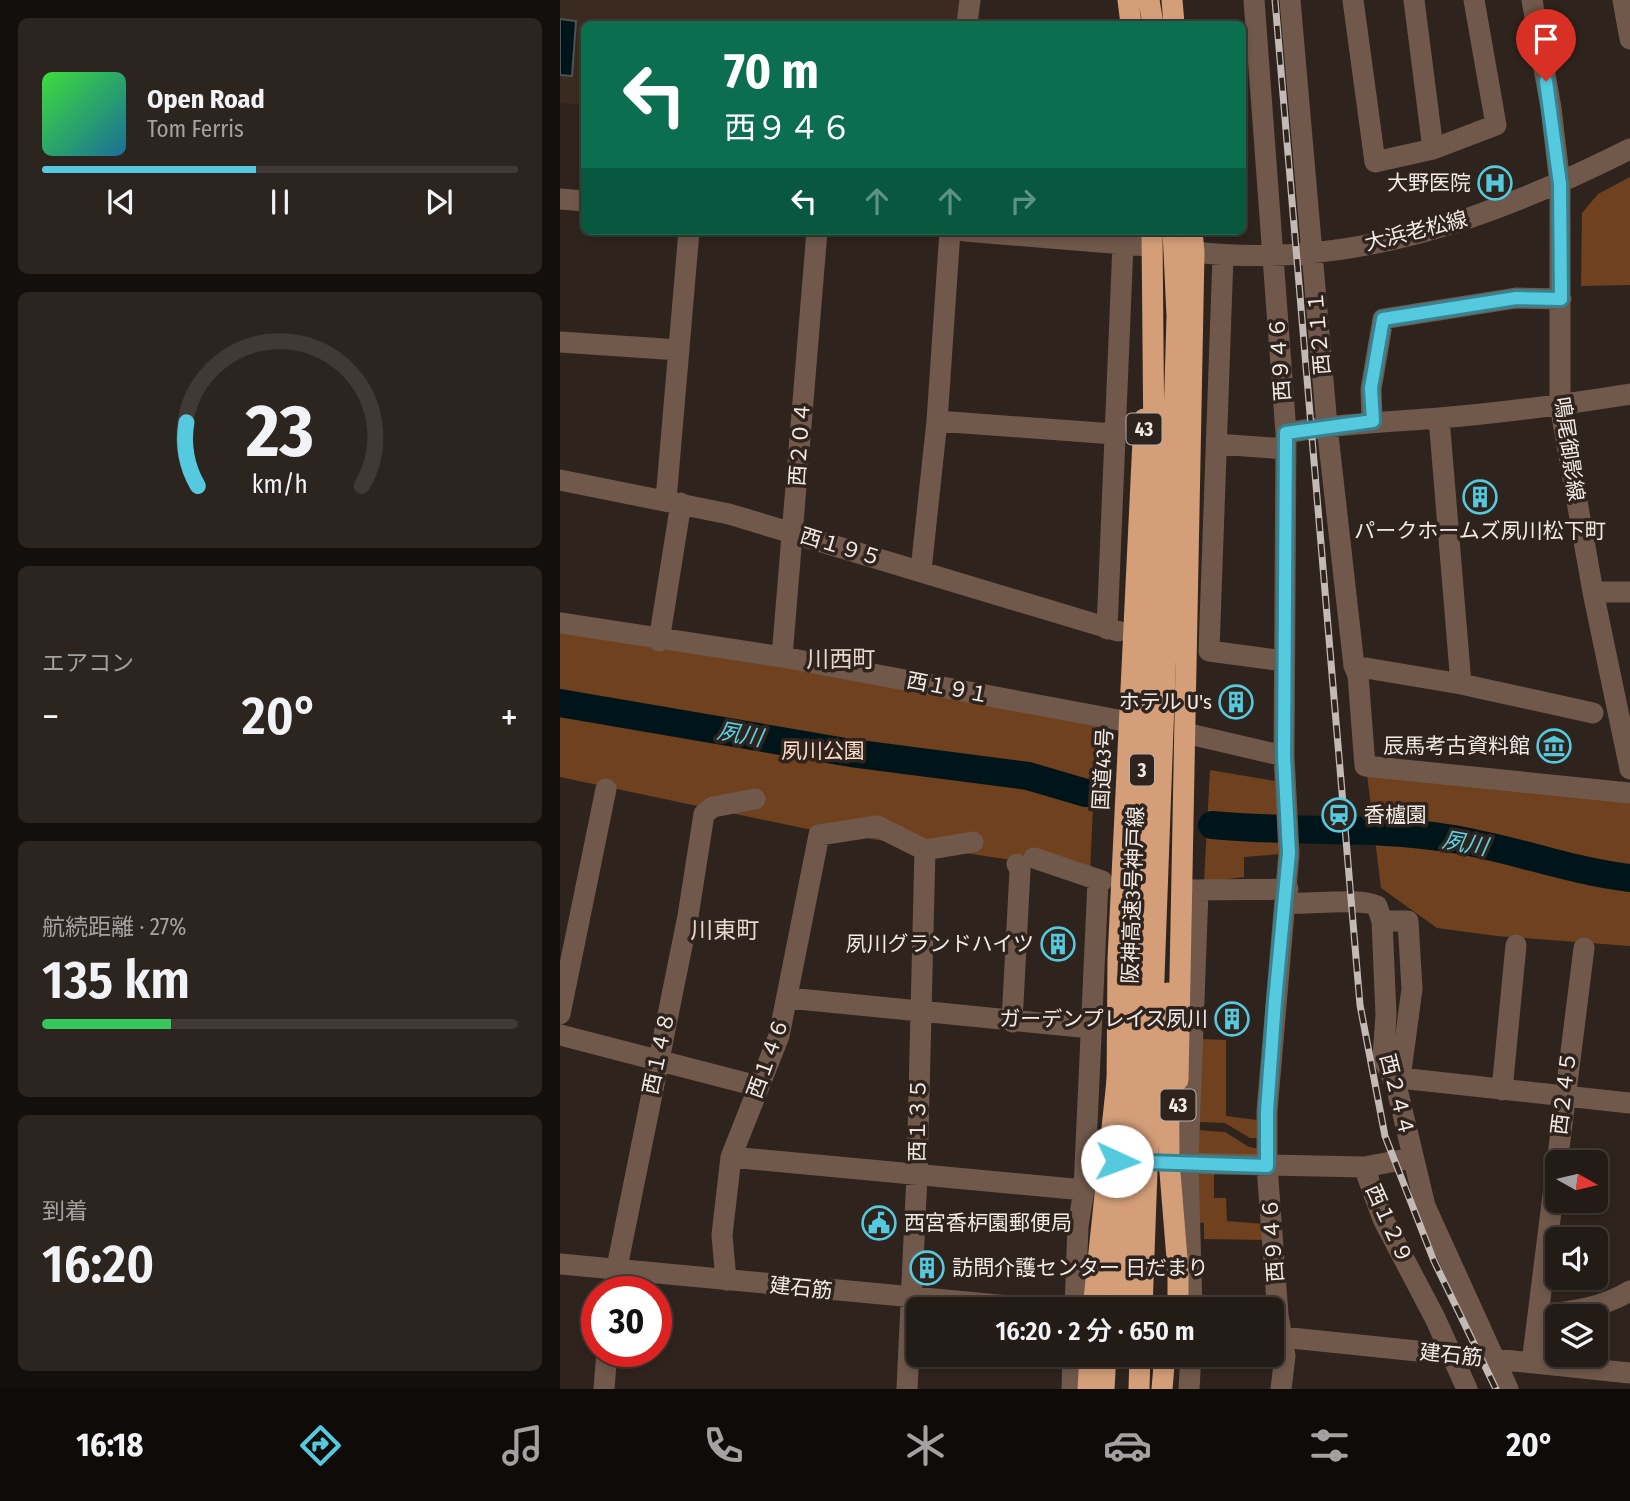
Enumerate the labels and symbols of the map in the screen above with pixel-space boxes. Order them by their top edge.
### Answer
pin [1516,9,1576,81]
hospital icon: 大野医院 [1476,164,1514,202]
place label: 大野医院 [1387,170,1471,196]
street label: 大浜老松線 [1362,206,1470,256]
street label: 西２１１ [1302,290,1336,376]
street label: 西９４６ [1264,316,1296,402]
street label: 鳴尾御影線 [1549,395,1589,503]
street label: 西２０４ [784,401,816,487]
road number: 43 [1126,414,1162,444]
building icon: パークホームズ夙川松下町 [1461,478,1499,516]
place label: パークホームズ夙川松下町 [1354,518,1606,544]
street label: 西１９５ [797,522,885,572]
district label: 川西町 [807,645,876,673]
street label: 西１９１ [904,667,992,709]
building icon: ホテル U's [1217,683,1255,721]
place label: ホテル U's [1119,689,1212,715]
water label: 夙川 [715,716,768,752]
street label: 国道43号 [1088,727,1118,811]
museum icon: 辰馬考古資料館 [1535,727,1573,765]
place label: 辰馬考古資料館 [1383,733,1530,759]
park label: 夙川公園 [781,738,865,764]
road number: 3 [1130,754,1154,786]
station icon: 香櫨園 [1320,796,1358,834]
place label: 香櫨園 [1364,802,1427,828]
street label: 阪神高速3号神戸線 [1117,806,1149,984]
water label: 夙川 [1440,825,1493,861]
district label: 川東町 [691,916,760,944]
building icon: 夙川グランドハイツ [1039,925,1077,963]
place label: 夙川グランドハイツ [845,931,1034,957]
building icon: ガーデンプレイス夙川 [1213,1000,1251,1038]
place label: ガーデンプレイス夙川 [999,1006,1208,1032]
street label: 西１４８ [638,1009,680,1097]
street label: 西１４６ [741,1014,795,1102]
street label: 西２４５ [1546,1050,1582,1136]
street label: 西２４４ [1374,1051,1420,1139]
street label: 西１３５ [904,1078,932,1162]
road number: 43 [1160,1090,1196,1120]
position arrow [1080,1124,1154,1198]
north arrow [1545,1150,1608,1213]
street label: 西１２９ [1360,1180,1418,1268]
street label: 西９４６ [1257,1197,1289,1283]
public building icon: 西宮香枦園郵便局 [860,1204,898,1242]
place label: 西宮香枦園郵便局 [904,1210,1072,1236]
building icon: 訪問介護センター 日だまり [908,1249,946,1287]
place label: 訪問介護センター 日だまり [952,1255,1209,1281]
street label: 建石筋 [768,1272,834,1304]
speed limit sign: 30 [581,1276,672,1367]
street label: 建石筋 [1418,1339,1484,1371]

